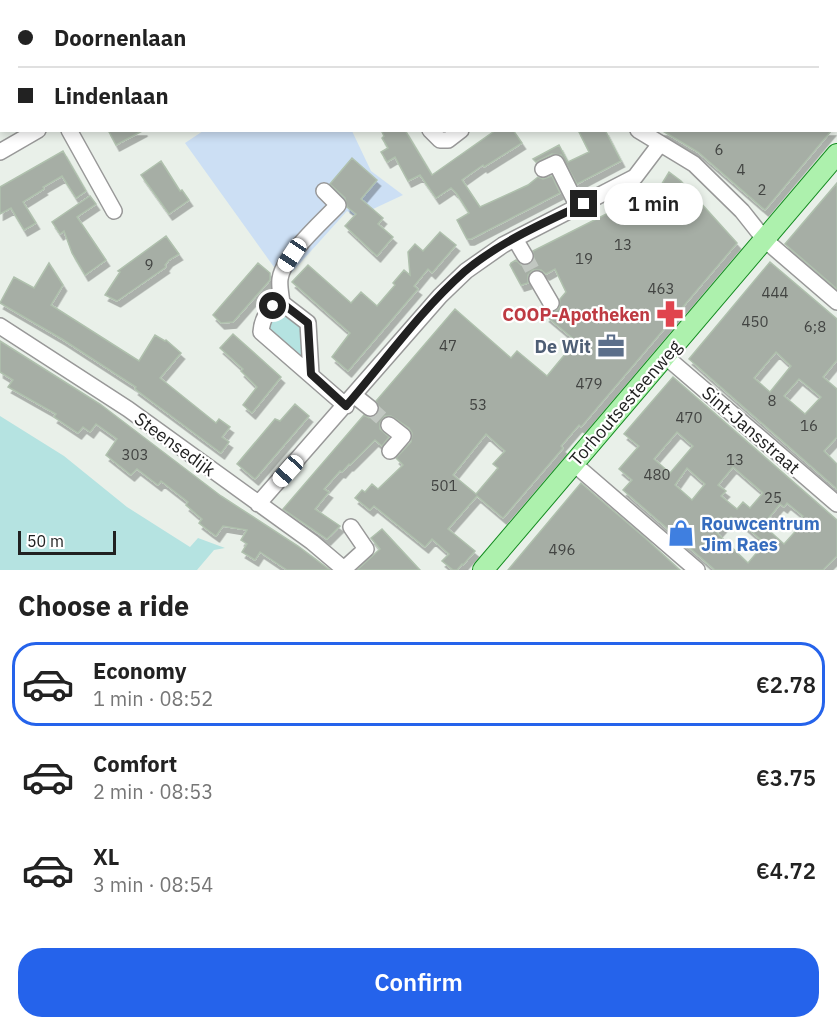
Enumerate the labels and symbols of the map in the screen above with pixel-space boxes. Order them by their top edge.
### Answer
house number: 6 [714,140,724,159]
house number: 4 [736,160,746,179]
house number: 2 [757,180,767,199]
callout: 1 min [605,183,704,225]
route end [570,190,597,217]
car [274,235,310,275]
house number: 13 [614,235,632,254]
house number: 19 [575,249,593,268]
house number: 9 [144,255,154,274]
house number: 463 [647,279,675,298]
house number: 444 [761,283,789,302]
route start [259,292,286,319]
pharmacy icon: COOP-Apotheken [655,299,685,329]
place label: COOP-Apotheken [502,303,650,326]
house number: 450 [741,312,769,331]
house number: 6;8 [804,317,826,336]
office icon: De Wit [596,331,626,361]
place label: De Wit [535,335,591,358]
street label: Torhoutsesteenweg [564,335,686,471]
house number: 47 [439,336,457,355]
house number: 479 [575,374,603,393]
street label: Sint-Jansstraat [697,381,805,479]
house number: 8 [767,391,777,410]
house number: 53 [469,395,487,414]
street label: Steensedijk [130,407,220,481]
house number: 470 [675,408,703,427]
house number: 16 [800,416,818,435]
house number: 303 [121,445,149,464]
house number: 13 [726,450,744,469]
car [269,452,307,490]
house number: 480 [643,465,671,484]
house number: 501 [430,476,458,495]
house number: 25 [764,488,782,507]
place label: Rouwcentrum Jim Raes [701,512,820,556]
shop icon: Rouwcentrum Jim Raes [666,518,696,548]
scale bar [18,528,116,556]
house number: 496 [548,540,576,559]

